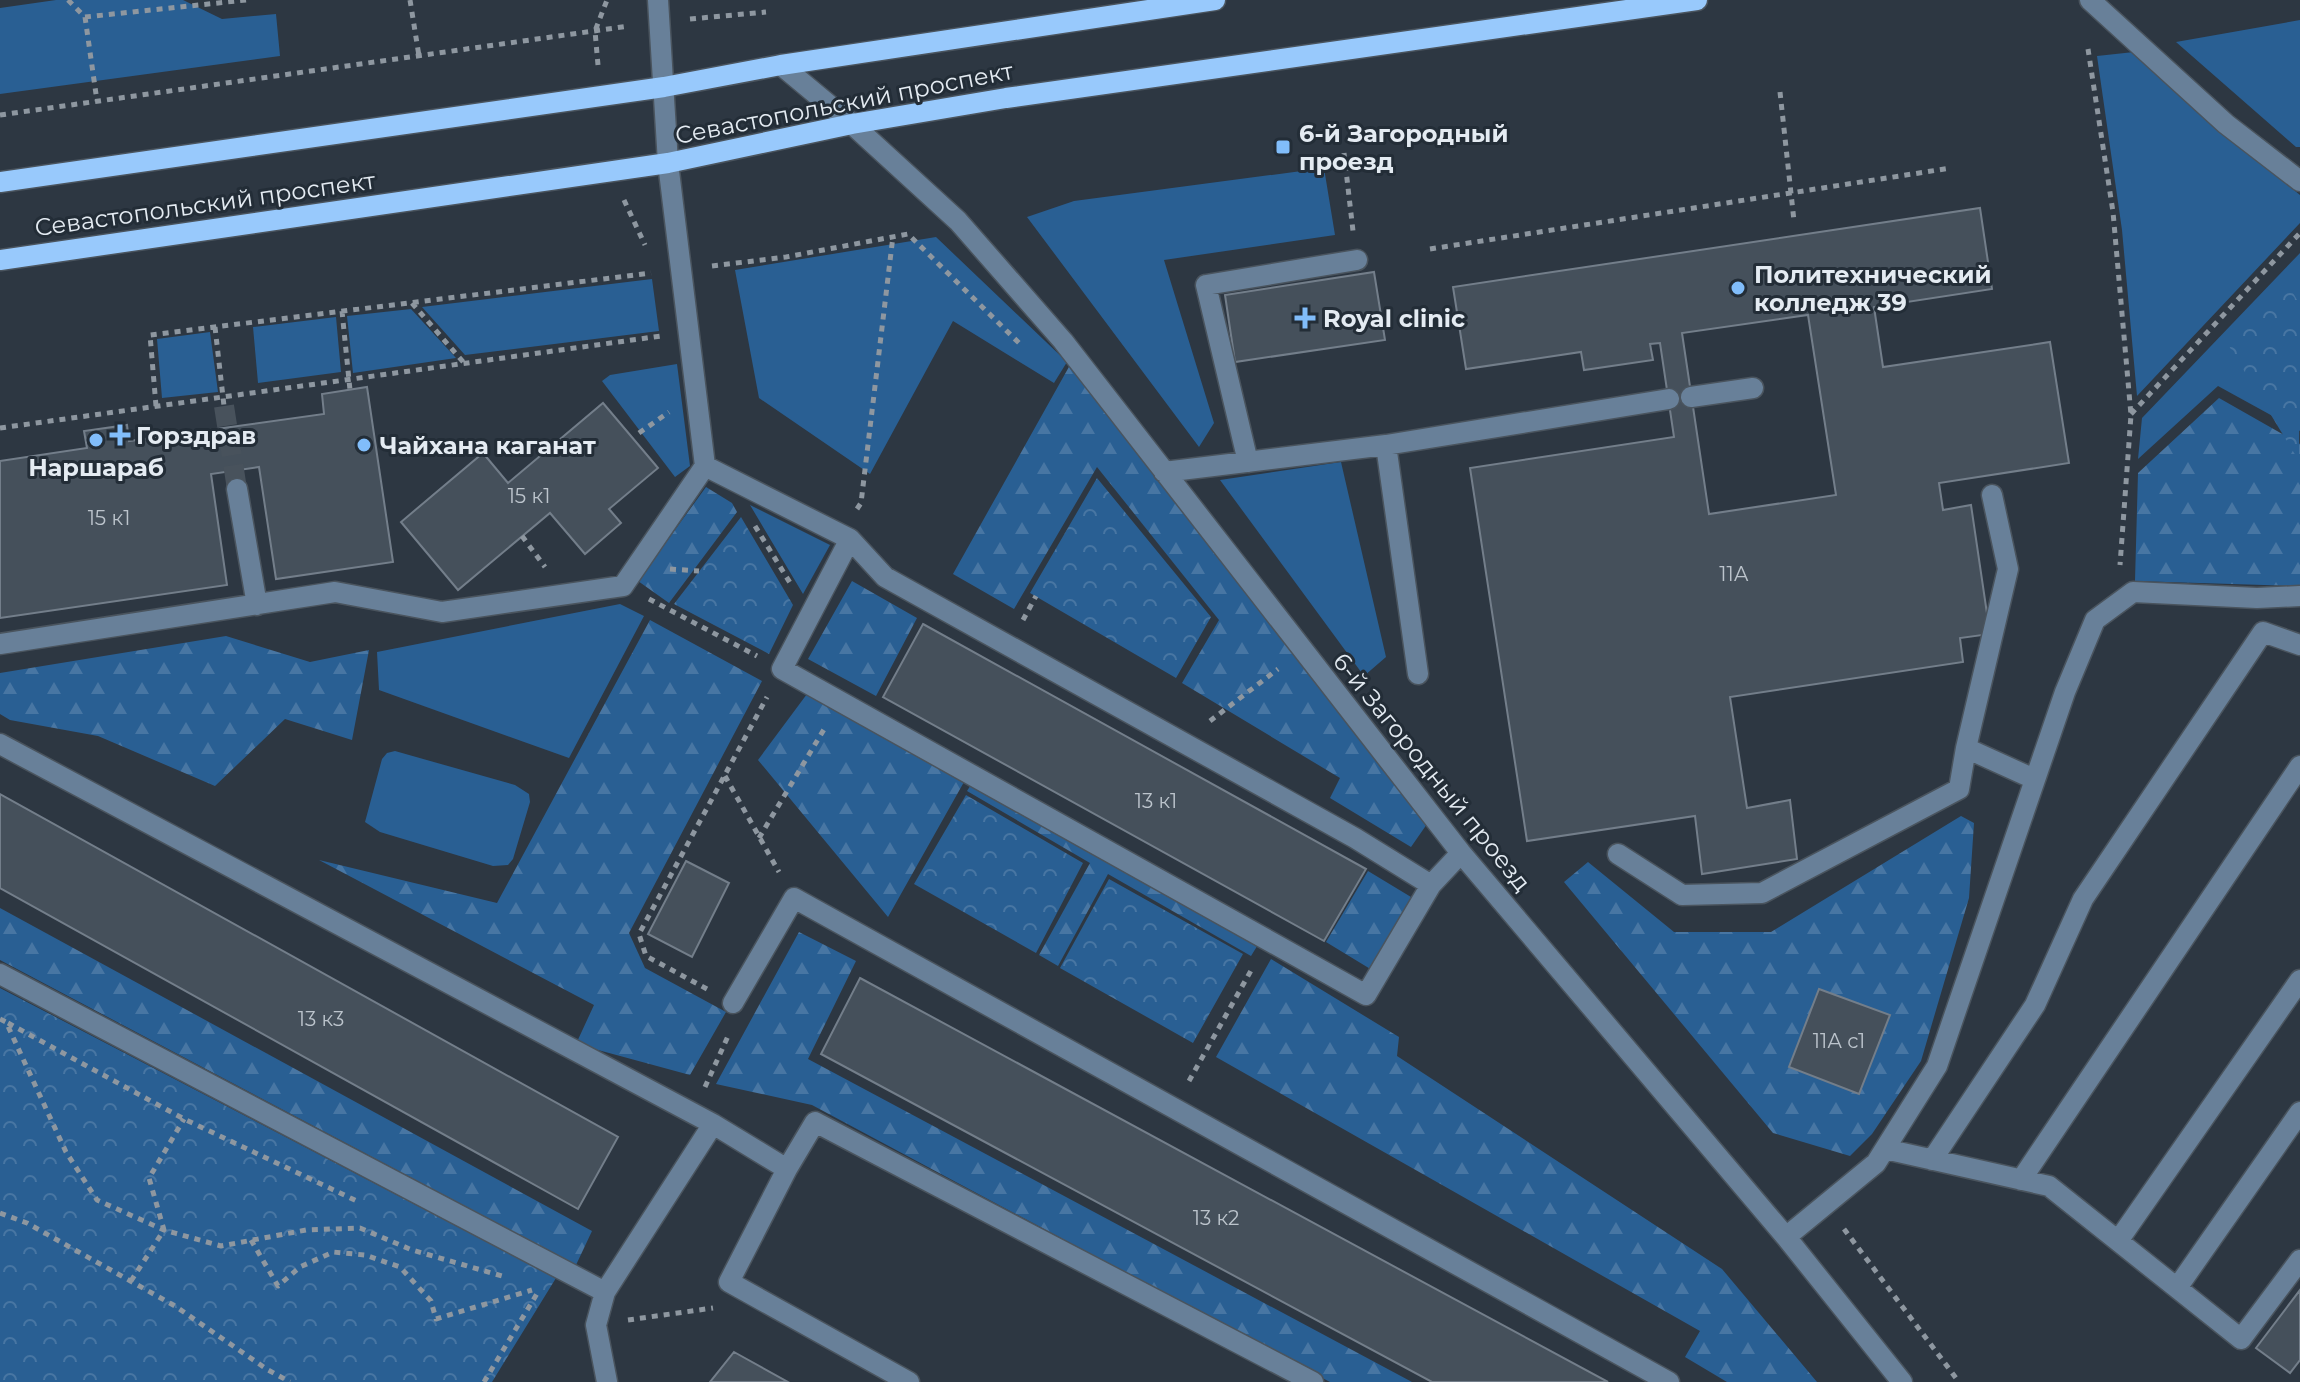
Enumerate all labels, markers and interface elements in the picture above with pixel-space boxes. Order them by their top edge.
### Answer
street label: Севастопольский проспект [673,56,1016,150]
place label: 6-й Загородный проезд [1299,119,1508,176]
marker: 6-й Загородный проезд [1274,138,1292,156]
street label: Севастопольский проспект [33,166,378,242]
place label: Политехнический колледж 39 [1754,260,1992,317]
marker: Политехнический колледж 39 [1729,279,1747,297]
place label: Royal clinic [1323,304,1465,333]
marker: Royal clinic [1294,307,1316,329]
place label: Горздрав [136,421,256,450]
marker: Горздрав [111,426,129,444]
marker: Наршараб [87,431,105,449]
place label: Чайхана каганат [380,431,596,460]
marker: Чайхана каганат [355,436,373,454]
place label: Наршараб [28,453,164,482]
house number: 15 к1 [508,484,550,508]
house number: 15 к1 [88,506,130,530]
house number: 11А [1719,562,1749,586]
street label: 6-й Загородный проезд [1327,647,1537,897]
house number: 13 к1 [1135,789,1177,813]
house number: 13 к3 [298,1007,344,1031]
house number: 11А с1 [1813,1029,1865,1053]
house number: 13 к2 [1193,1206,1239,1230]

